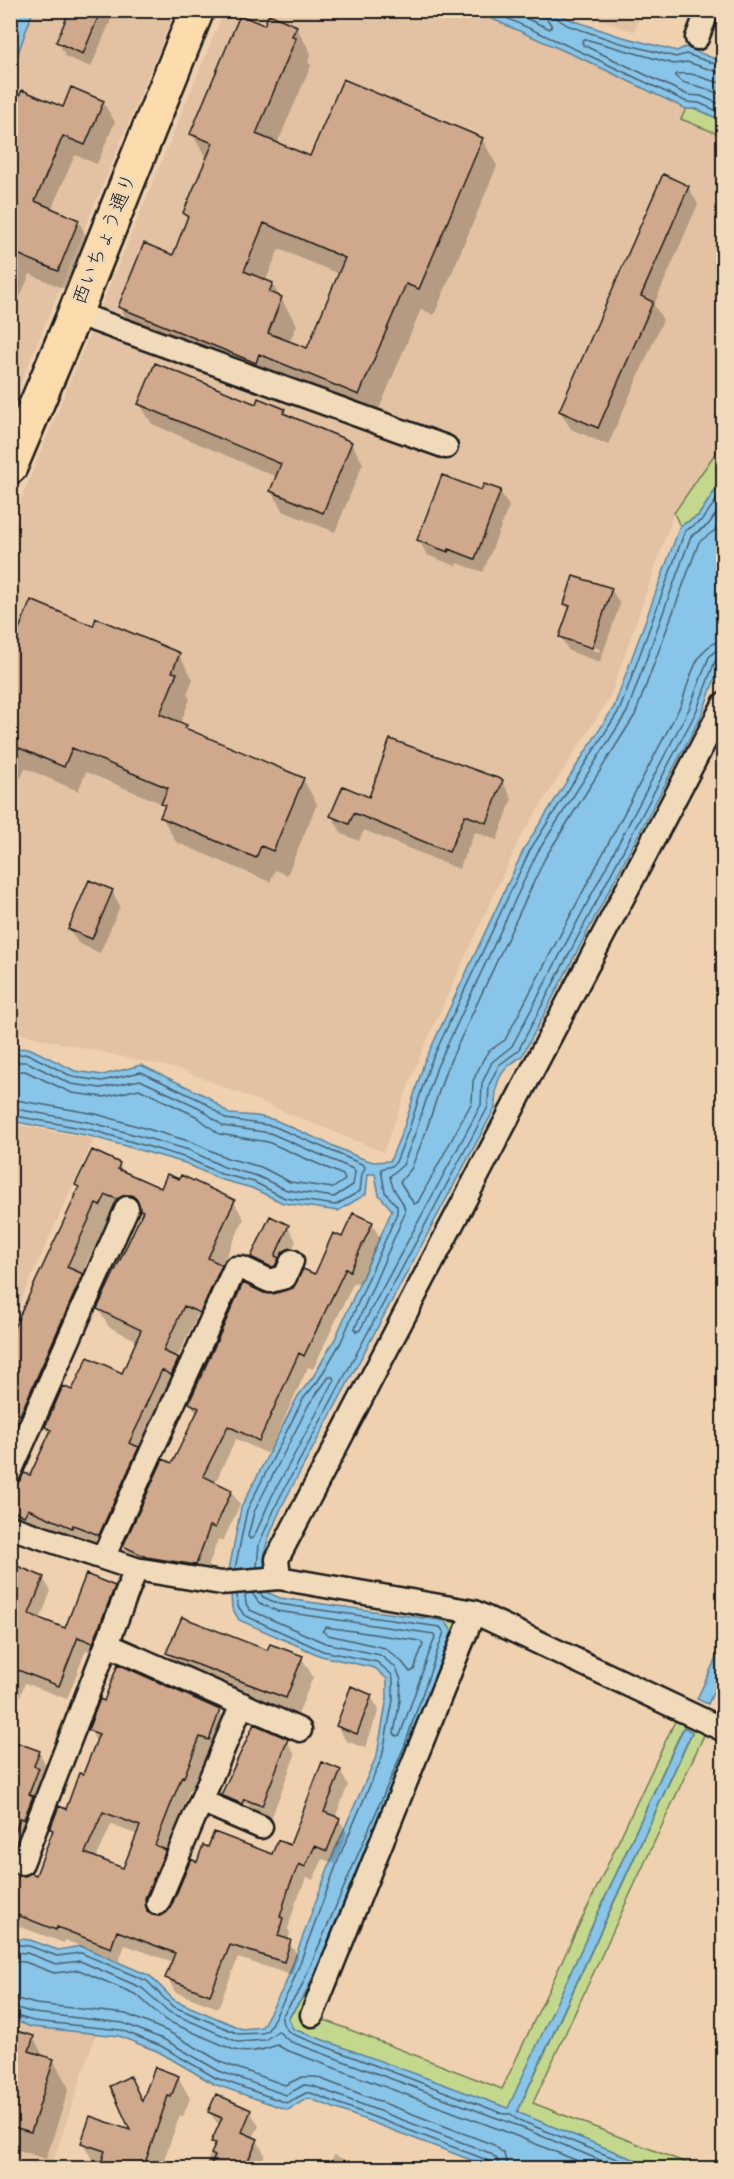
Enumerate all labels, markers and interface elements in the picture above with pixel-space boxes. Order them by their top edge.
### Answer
street label: 西いちょう通り [66,169,144,309]

